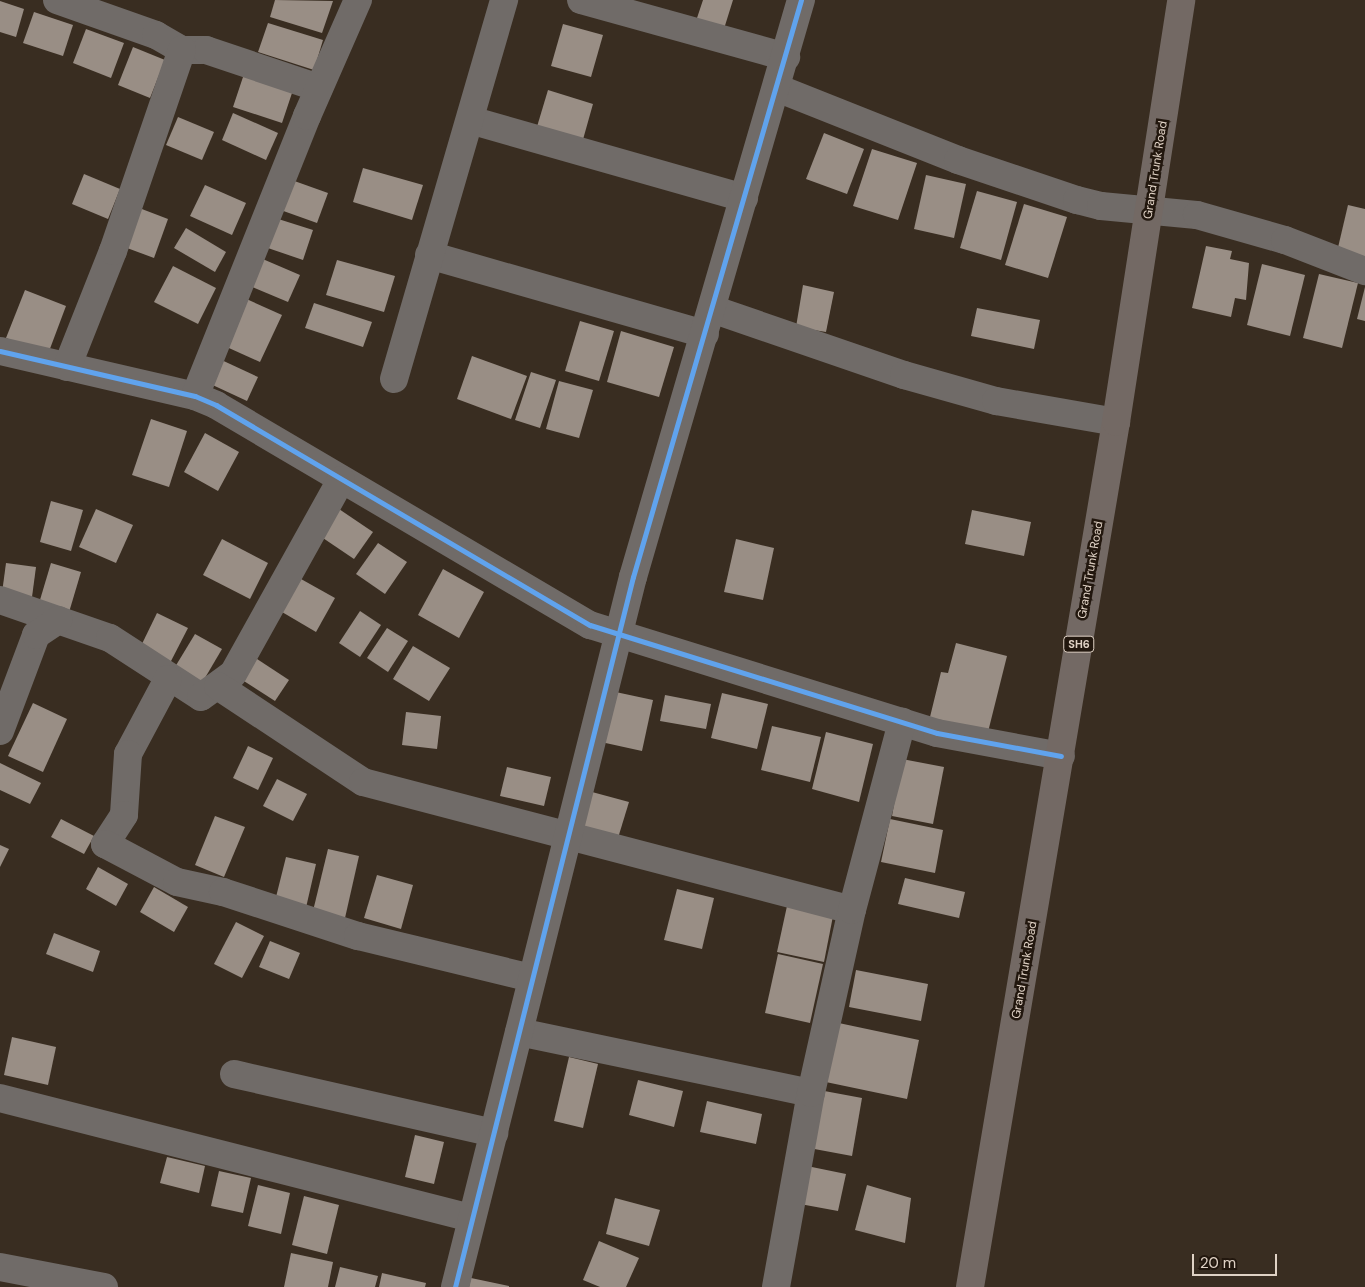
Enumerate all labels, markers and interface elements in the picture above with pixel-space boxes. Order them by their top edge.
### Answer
street label: Grand Trunk Road [1141,120,1171,220]
street label: Grand Trunk Road [1075,520,1107,620]
road number: SH6 [1063,636,1095,652]
street label: Grand Trunk Road [1009,920,1041,1020]
scale bar [1195,1244,1280,1276]
text: 20 m [1200,1253,1236,1273]

